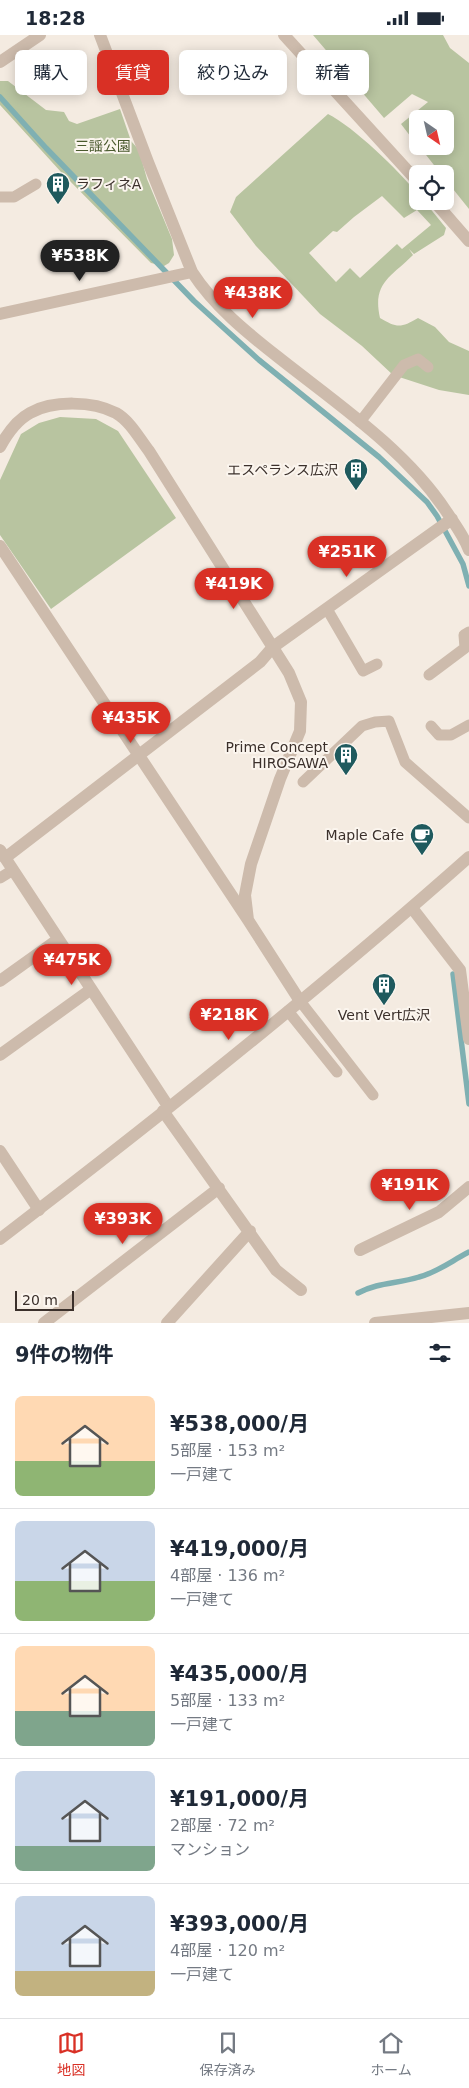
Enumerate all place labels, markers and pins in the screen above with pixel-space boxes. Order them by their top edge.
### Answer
building icon: ラフィネA [45,171,71,205]
place label: ラフィネA [76,176,142,192]
pin: ¥538K [45,239,115,282]
pin: ¥438K [218,277,288,319]
building icon: エスペランス広沢 [343,457,369,491]
place label: エスペランス広沢 [227,462,338,478]
pin: ¥251K [312,535,382,578]
pin: ¥419K [199,567,269,610]
pin: ¥435K [96,701,166,744]
place label: Prime Concept HIROSAWA [226,739,329,771]
building icon: Prime Concept HIROSAWA [333,742,359,776]
cafe icon: Maple Cafe [409,822,435,856]
place label: Maple Cafe [326,827,404,843]
pin: ¥475K [37,943,107,986]
building icon: Vent Vert広沢 [371,972,397,1006]
pin: ¥218K [194,999,264,1041]
place label: Vent Vert広沢 [338,1007,430,1023]
pin: ¥191K [375,1169,445,1211]
pin: ¥393K [88,1203,158,1245]

